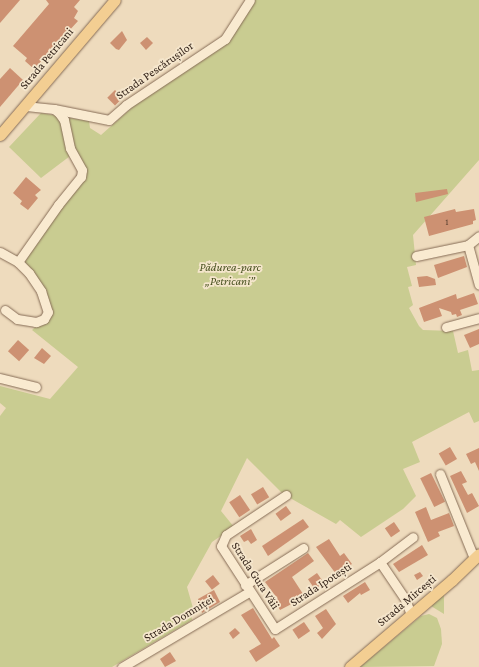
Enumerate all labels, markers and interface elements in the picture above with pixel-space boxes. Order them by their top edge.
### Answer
street label: Strada Petricani [17,25,77,93]
street label: Strada Pescărușilor [113,39,197,103]
house number: 1 [445,216,449,228]
park label: Pădurea-parc „Petricani” [199,261,261,289]
street label: Strada Gura Văii [228,540,282,612]
street label: Strada Ipotești [288,560,354,610]
street label: Strada Mircești [375,572,439,630]
street label: Strada Domniței [142,593,216,645]

